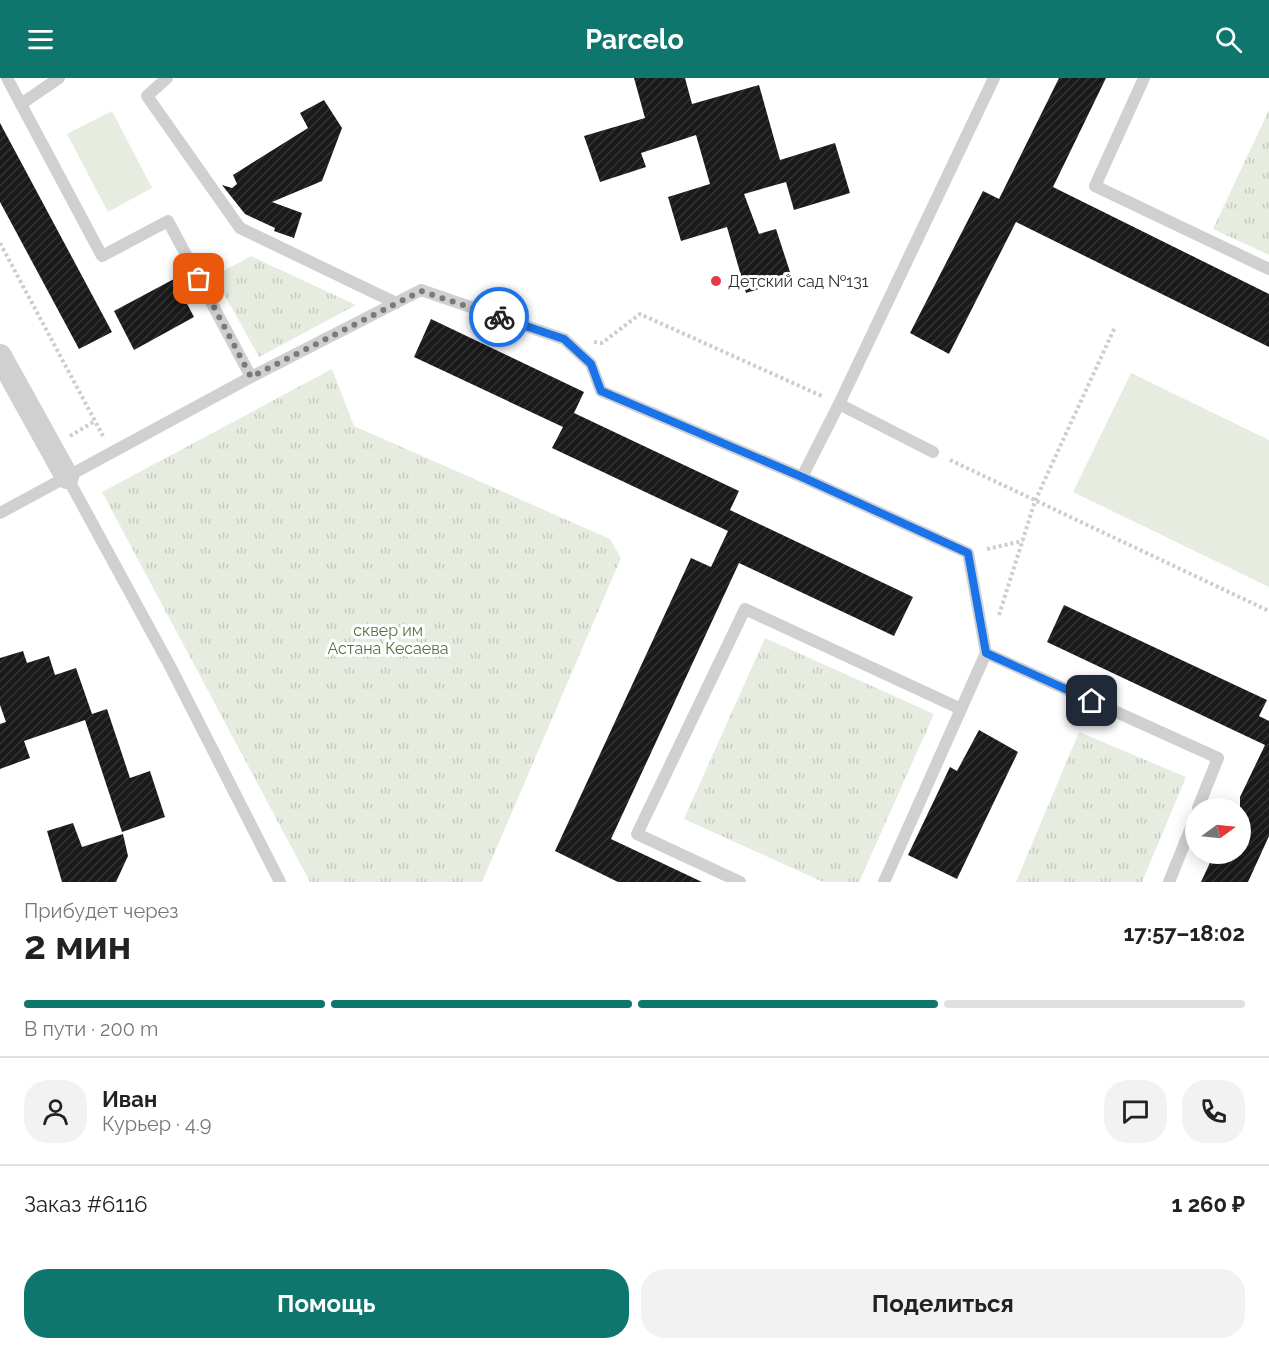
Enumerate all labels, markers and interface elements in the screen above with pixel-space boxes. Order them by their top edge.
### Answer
icon: menu [24,23,57,56]
icon: search [1212,23,1245,56]
text: Parcelo [585,24,684,55]
pin [173,253,224,304]
icon: bag [182,262,215,295]
place label: Детский сад №131 [728,272,869,291]
marker: Детский сад №131 [709,274,723,288]
courier [469,287,529,347]
icon: bike [483,301,516,334]
park label: сквер им Астана Кесаева [327,621,449,658]
pin [1066,675,1117,726]
icon: home [1075,684,1108,717]
north arrow [1185,798,1251,864]
map controls [1185,798,1251,864]
text: Прибудет через [24,899,178,923]
text: 17:57–18:02 [1124,920,1245,946]
text: 2 мин [24,922,131,968]
text: В пути · 200 m [24,1017,158,1041]
button: person [24,1080,87,1143]
button: chat [1104,1080,1167,1143]
button: phone [1182,1080,1245,1143]
text: Иван [102,1086,157,1112]
text: Курьер · 4.9 [102,1112,211,1136]
text: Заказ #6116 [24,1191,147,1217]
text: 1 260 ₽ [1172,1191,1245,1217]
button: Помощь [24,1269,629,1338]
button: Поделиться [641,1269,1245,1338]

